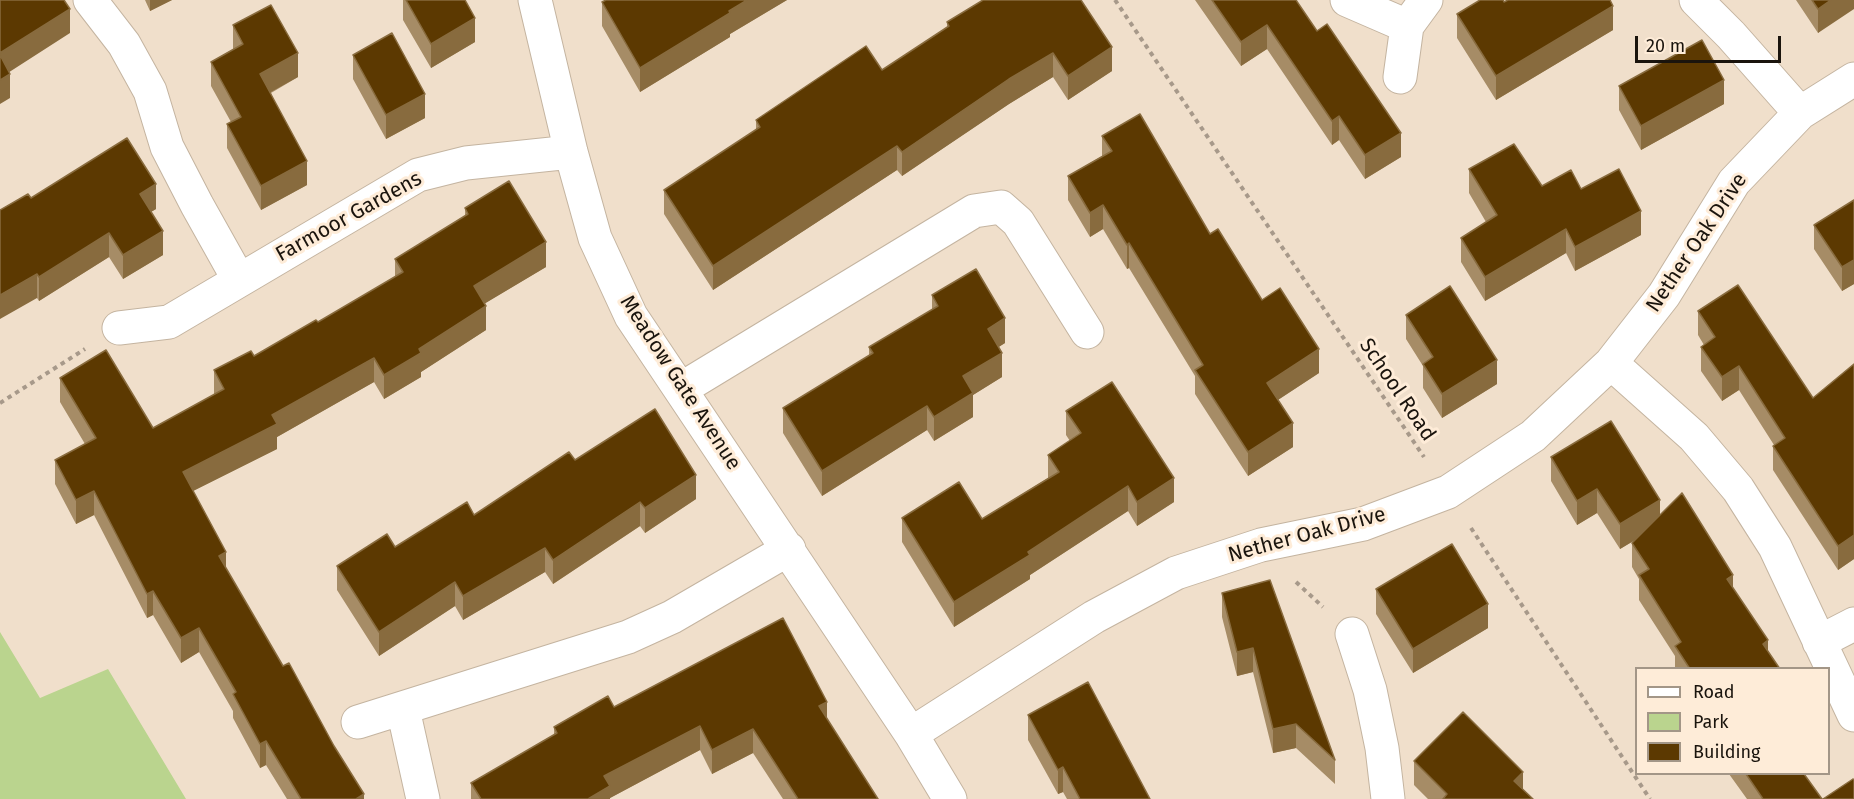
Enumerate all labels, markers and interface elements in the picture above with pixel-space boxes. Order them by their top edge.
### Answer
scale bar [1638,24,1784,62]
text: 20 m [1646,35,1685,57]
street label: Farmoor Gardens [272,166,426,268]
street label: Nether Oak Drive [1641,169,1753,317]
street label: Meadow Gate Avenue [614,291,746,475]
street label: School Road [1353,334,1441,446]
street label: Nether Oak Drive [1225,502,1389,568]
legend [1635,667,1830,775]
text: Road [1693,681,1735,703]
text: Park [1693,711,1728,733]
text: Building [1693,741,1760,763]

